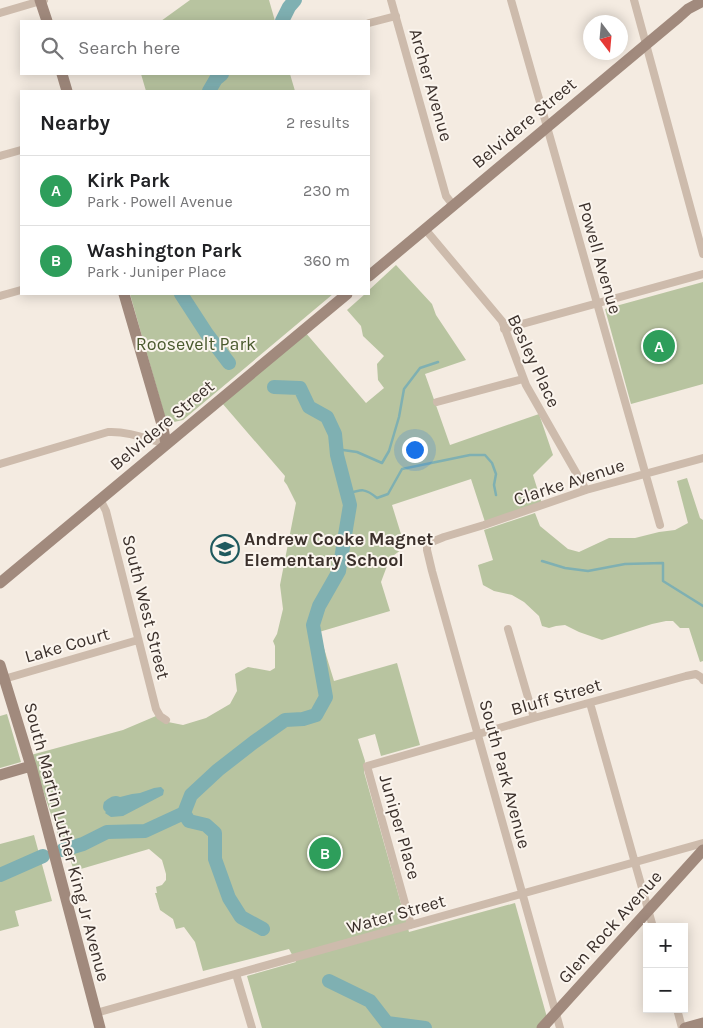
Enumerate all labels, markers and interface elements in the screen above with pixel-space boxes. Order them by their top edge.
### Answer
north arrow [583,15,628,60]
search box [20,20,370,75]
street label: Archer Avenue [404,26,458,144]
icon: search [38,34,66,62]
text: Search here [78,37,180,59]
street label: Belvidere Street [467,73,581,173]
text: Nearby [40,111,110,135]
text: 2 results [286,113,350,132]
text: Kirk Park [87,170,170,192]
text: A [51,181,61,200]
text: 230 m [303,181,350,200]
text: Park · Powell Avenue [87,192,233,211]
street label: Powell Avenue [573,199,627,317]
text: Washington Park [87,240,242,262]
text: B [51,251,61,270]
text: 360 m [303,251,350,270]
text: Park · Juniper Place [87,262,226,281]
street label: Besley Place [503,311,565,411]
pin: A [643,327,675,365]
park label: Roosevelt Park [136,333,256,355]
street label: Belvidere Street [105,375,219,475]
your location [402,437,428,463]
street label: Clarke Avenue [511,454,627,510]
place label: Andrew Cooke Magnet Elementary School [244,528,433,571]
street label: South West Street [117,532,175,682]
school or university icon: Andrew Cooke Magnet Elementary School [210,534,240,564]
street label: Lake Court [22,622,112,668]
street label: Bluff Street [508,674,604,720]
street label: South Park Avenue [475,697,535,851]
street label: South Martin Luther King Jr Avenue [19,700,115,984]
street label: Juniper Place [374,772,426,882]
pin: B [309,834,341,872]
street label: Glen Rock Avenue [553,866,667,988]
street label: Water Street [344,889,448,939]
map controls [643,923,688,1013]
button: + [643,923,688,968]
button: − [643,968,688,1013]

